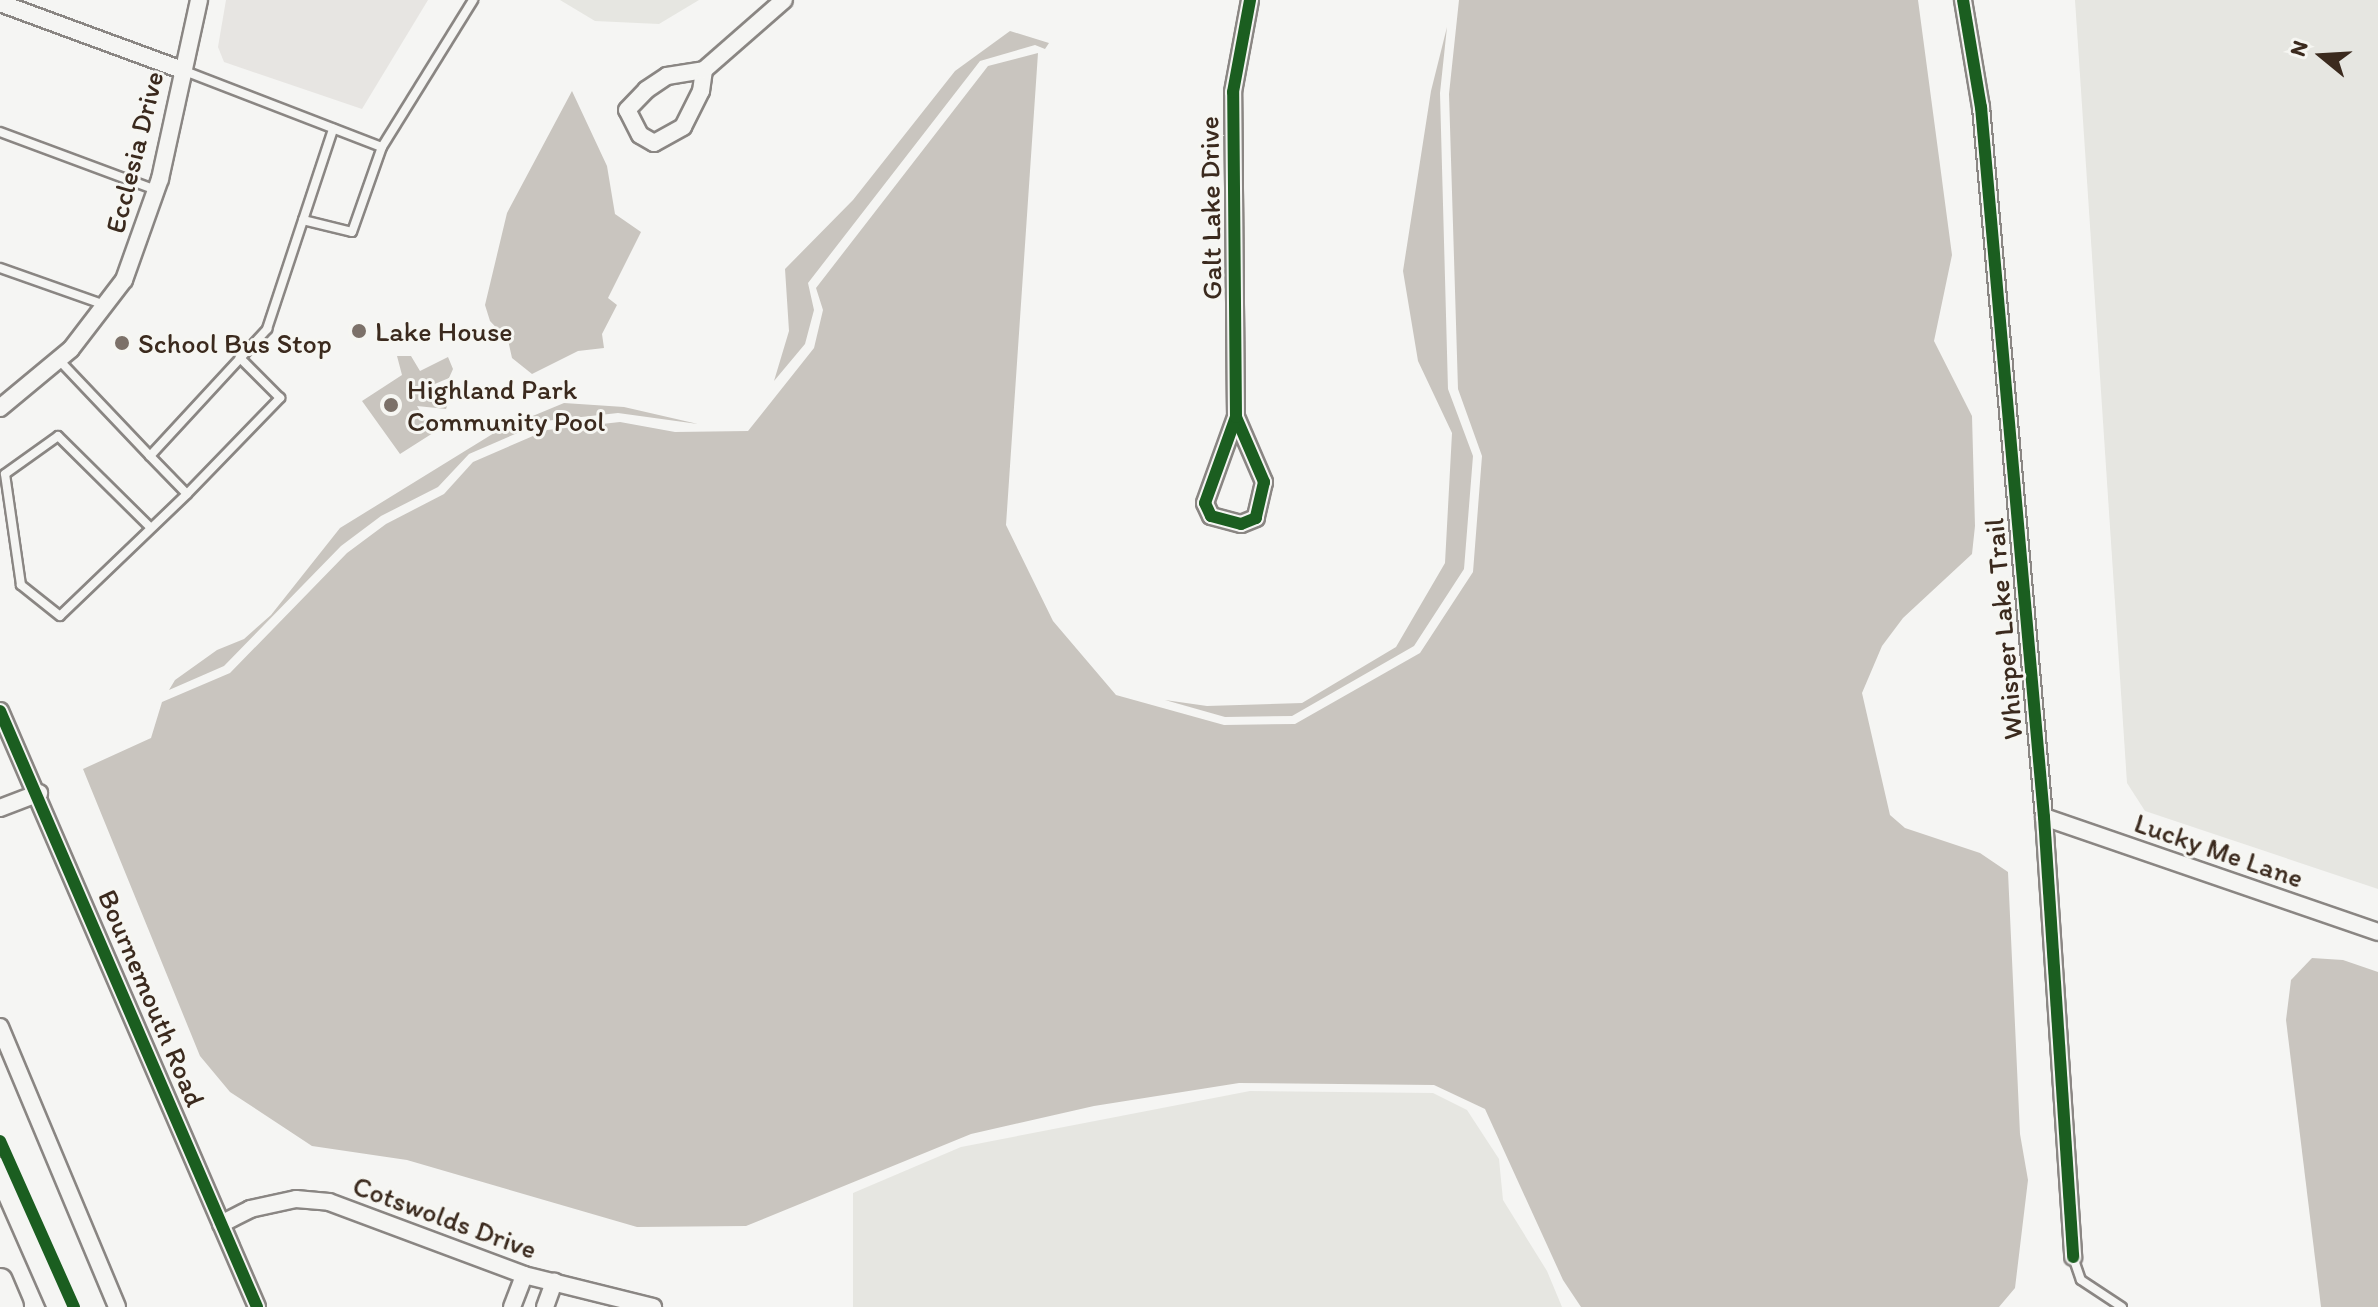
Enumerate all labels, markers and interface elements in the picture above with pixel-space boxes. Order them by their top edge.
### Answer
north arrow [2282,16,2362,96]
text: N [2284,37,2314,60]
street label: Ecclesia Drive [98,67,170,237]
street label: Galt Lake Drive [1192,115,1228,301]
place label: Lake House [375,314,513,348]
marker: Lake House [350,322,368,340]
place label: School Bus Stop [138,326,331,360]
marker: School Bus Stop [113,334,131,352]
place label: Highland Park Community Pool [407,372,605,438]
marker: Highland Park Community Pool [382,396,400,414]
street label: Whisper Lake Trail [1977,517,2029,741]
street label: Lucky Me Lane [2130,805,2308,895]
street label: Bournemouth Road [91,885,213,1111]
street label: Cotswolds Drive [348,1168,542,1266]

